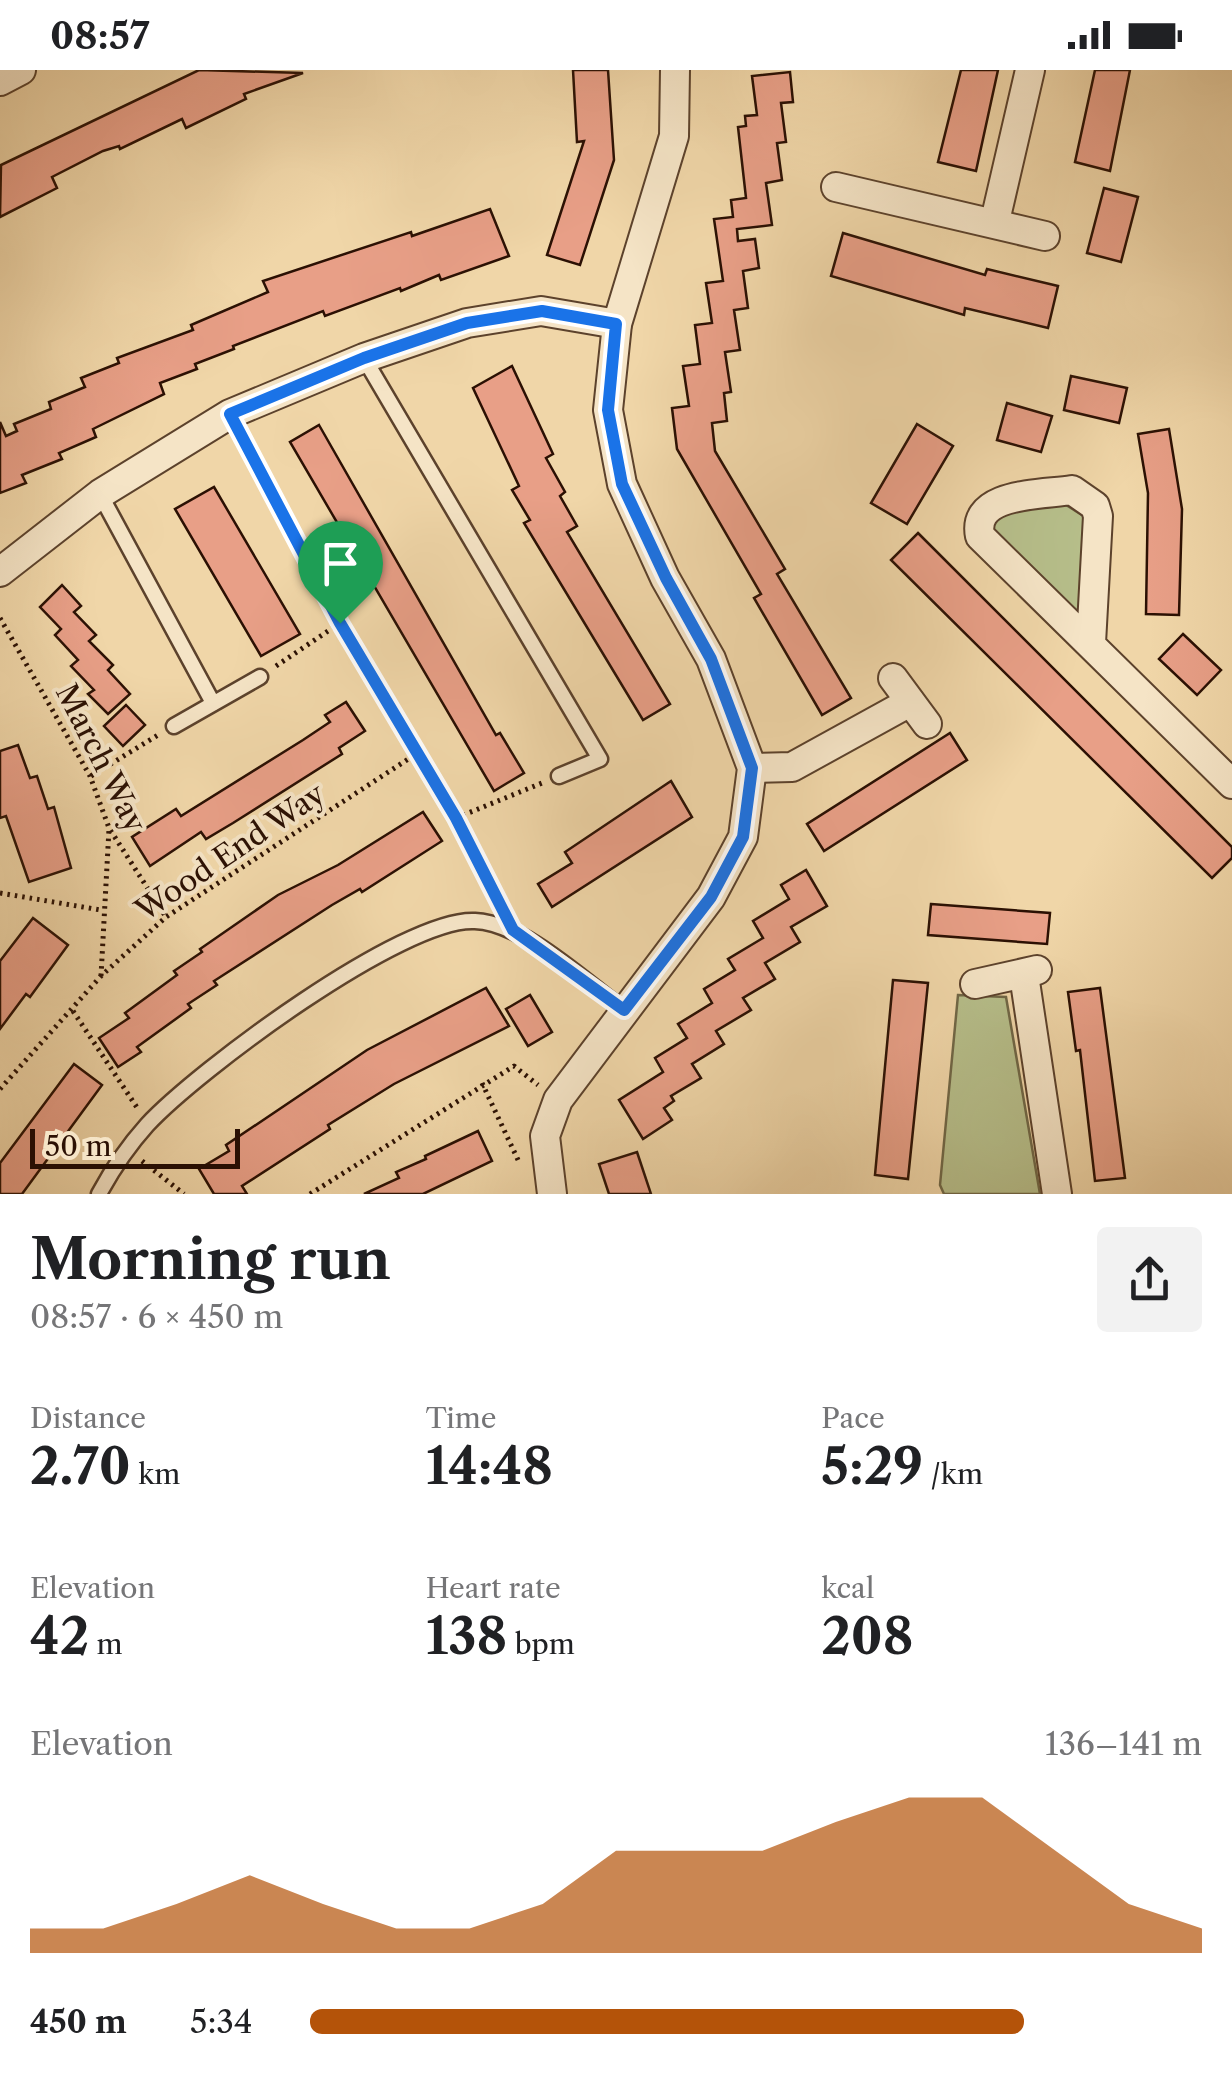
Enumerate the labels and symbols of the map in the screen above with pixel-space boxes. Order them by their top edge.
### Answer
pin [298,521,383,624]
street label: March Way [48,678,154,839]
street label: Wood End Way [128,775,332,929]
scale bar [30,1124,240,1168]

